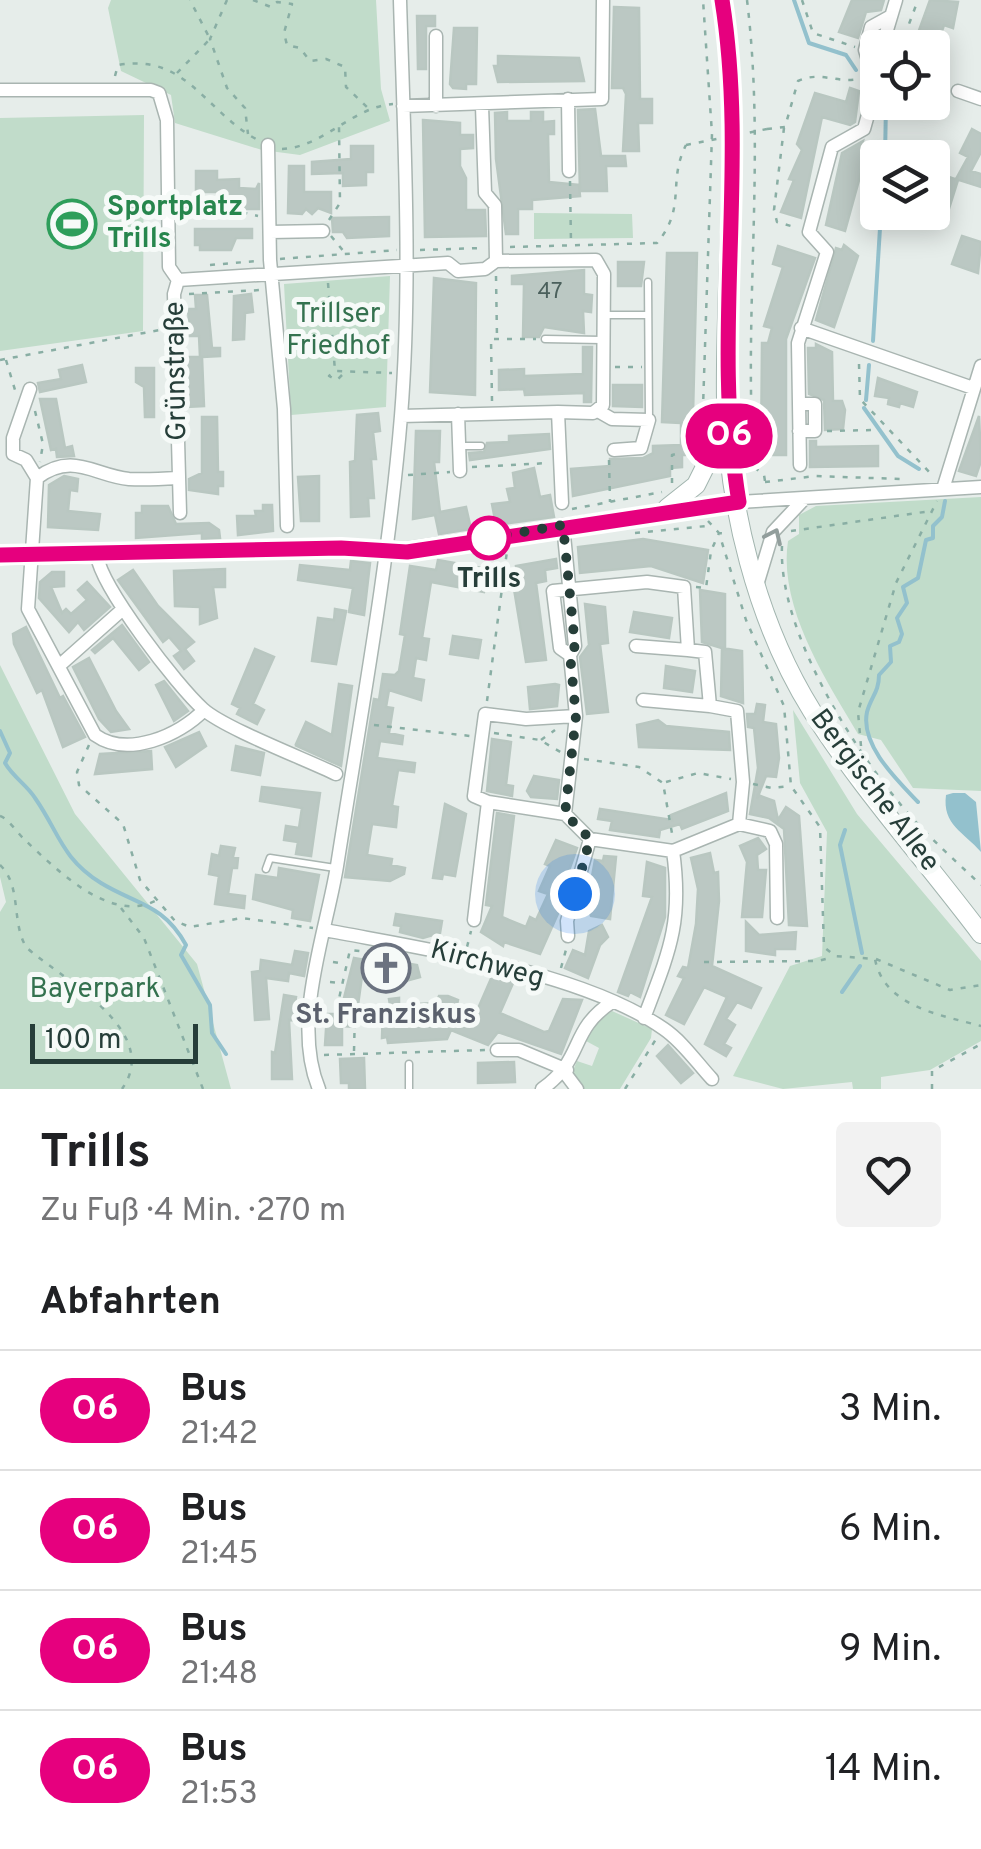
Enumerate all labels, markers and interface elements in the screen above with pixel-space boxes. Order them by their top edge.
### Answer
map controls [860,30,950,230]
button: locate [860,30,950,120]
button: layers [860,140,950,230]
place label: Sportplatz Trills [107,190,243,258]
sports icon: Sportplatz Trills [46,198,98,250]
house number: 47 [538,279,562,306]
park label: Trillser Friedhof [286,297,390,365]
street label: Grünstraße [158,301,196,441]
line badge: O6 [684,404,774,468]
text: O6 [706,414,752,458]
marker: Trills [468,517,510,559]
one-way arrow [761,528,781,546]
place label: Trills [457,562,521,598]
street label: Bergische Allee [801,702,947,880]
your location [550,869,600,919]
street label: Kirchweg [426,933,548,997]
church icon: St. Franziskus [360,942,412,994]
park label: Bayerpark [30,972,160,1008]
place label: St. Franziskus [295,998,477,1034]
scale bar [30,1019,198,1064]
text: 100 m [45,1023,121,1059]
button: heart [836,1122,941,1227]
text: Trills [40,1124,151,1184]
text: Zu Fuß · 4 Min. · 270 m [40,1192,346,1232]
text: Abfahrten [40,1279,221,1328]
text: Bus [180,1366,247,1415]
text: 3 Min. [839,1386,941,1435]
text: O6 [72,1388,118,1432]
text: 21:42 [180,1415,258,1455]
text: Bus [180,1486,247,1535]
text: 6 Min. [839,1506,941,1555]
text: O6 [72,1508,118,1552]
text: 21:45 [180,1535,258,1575]
text: Bus [180,1606,247,1655]
text: 9 Min. [839,1626,941,1675]
text: O6 [72,1628,118,1672]
text: 21:48 [180,1655,258,1695]
text: Bus [180,1726,247,1775]
text: 14 Min. [825,1746,941,1795]
text: O6 [72,1748,118,1792]
text: 21:53 [180,1775,258,1815]

